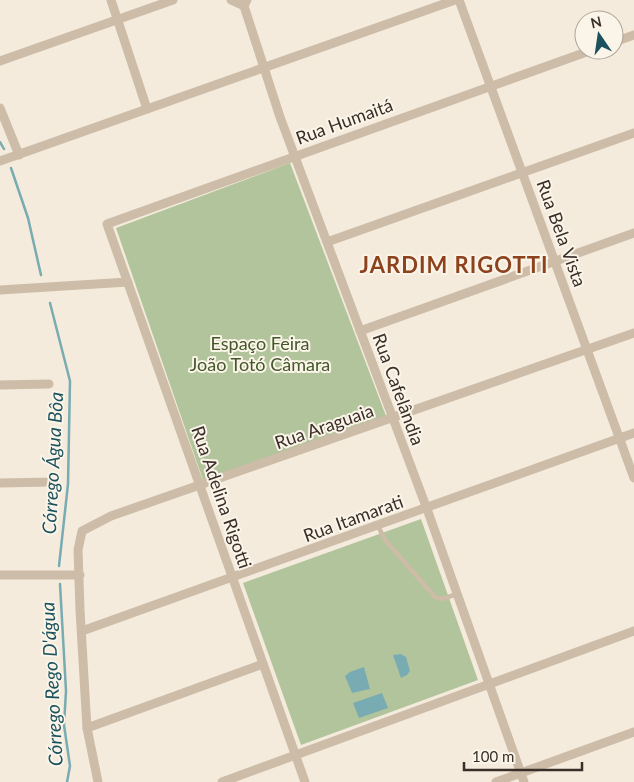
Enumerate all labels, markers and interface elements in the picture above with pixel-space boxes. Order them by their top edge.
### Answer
north arrow [574,10,624,60]
text: N [589,12,603,31]
street label: Rua Humaitá [293,93,395,149]
street label: Rua Bela Vista [532,176,592,290]
district label: JARDIM RIGOTTI [360,251,548,278]
street label: Rua Cafelândia [369,330,429,448]
park label: Espaço Feira João Totó Câmara [190,332,330,375]
water label: Córrego Água Bôa [37,391,67,535]
street label: Rua Araguaia [272,399,376,453]
street label: Rua Adelina Rigotti [187,423,257,571]
street label: Rua Itamarati [300,490,406,546]
water label: Córrego Rego D'água [35,601,67,767]
scale bar [464,740,582,772]
text: 100 m [472,747,514,765]

